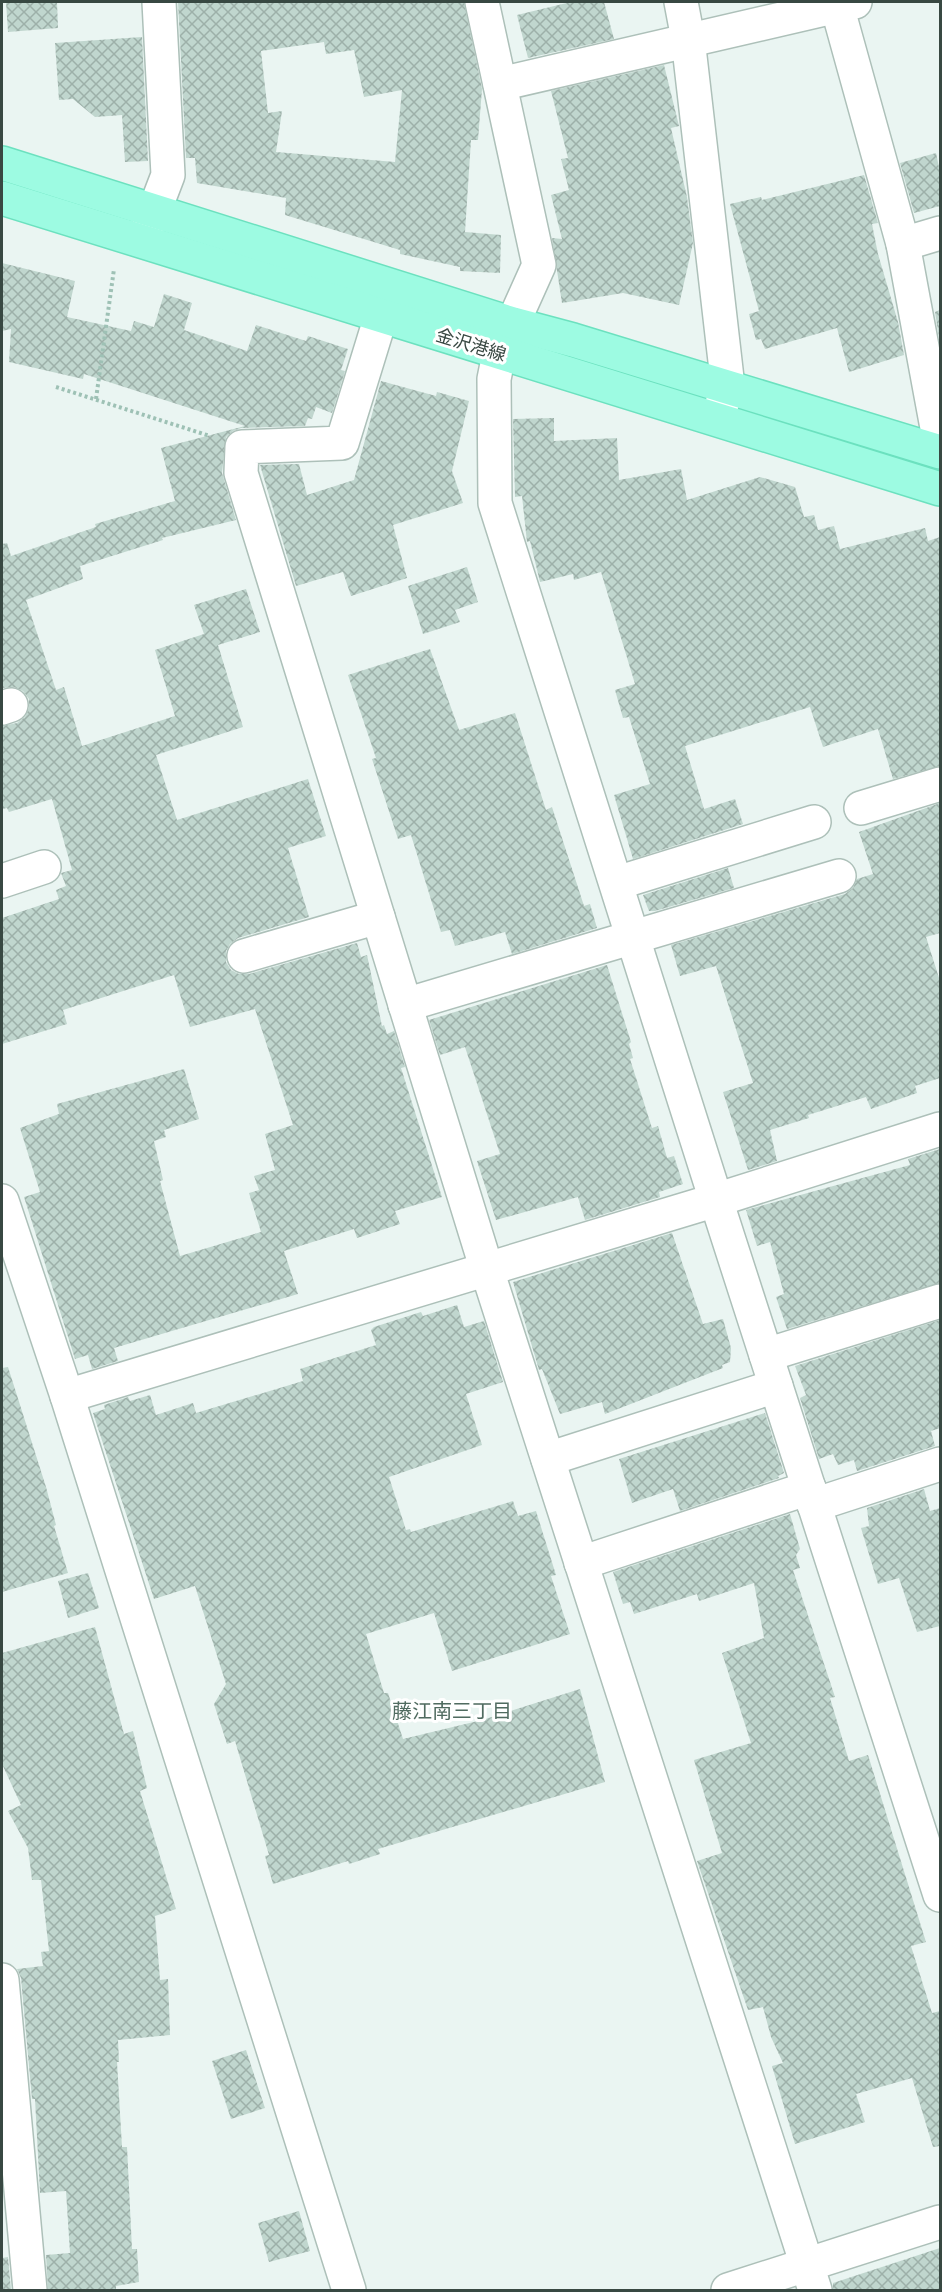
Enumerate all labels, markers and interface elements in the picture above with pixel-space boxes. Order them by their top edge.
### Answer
street label: 金沢港線 [433,324,509,366]
district label: 藤江南三丁目 [392,1699,512,1724]

